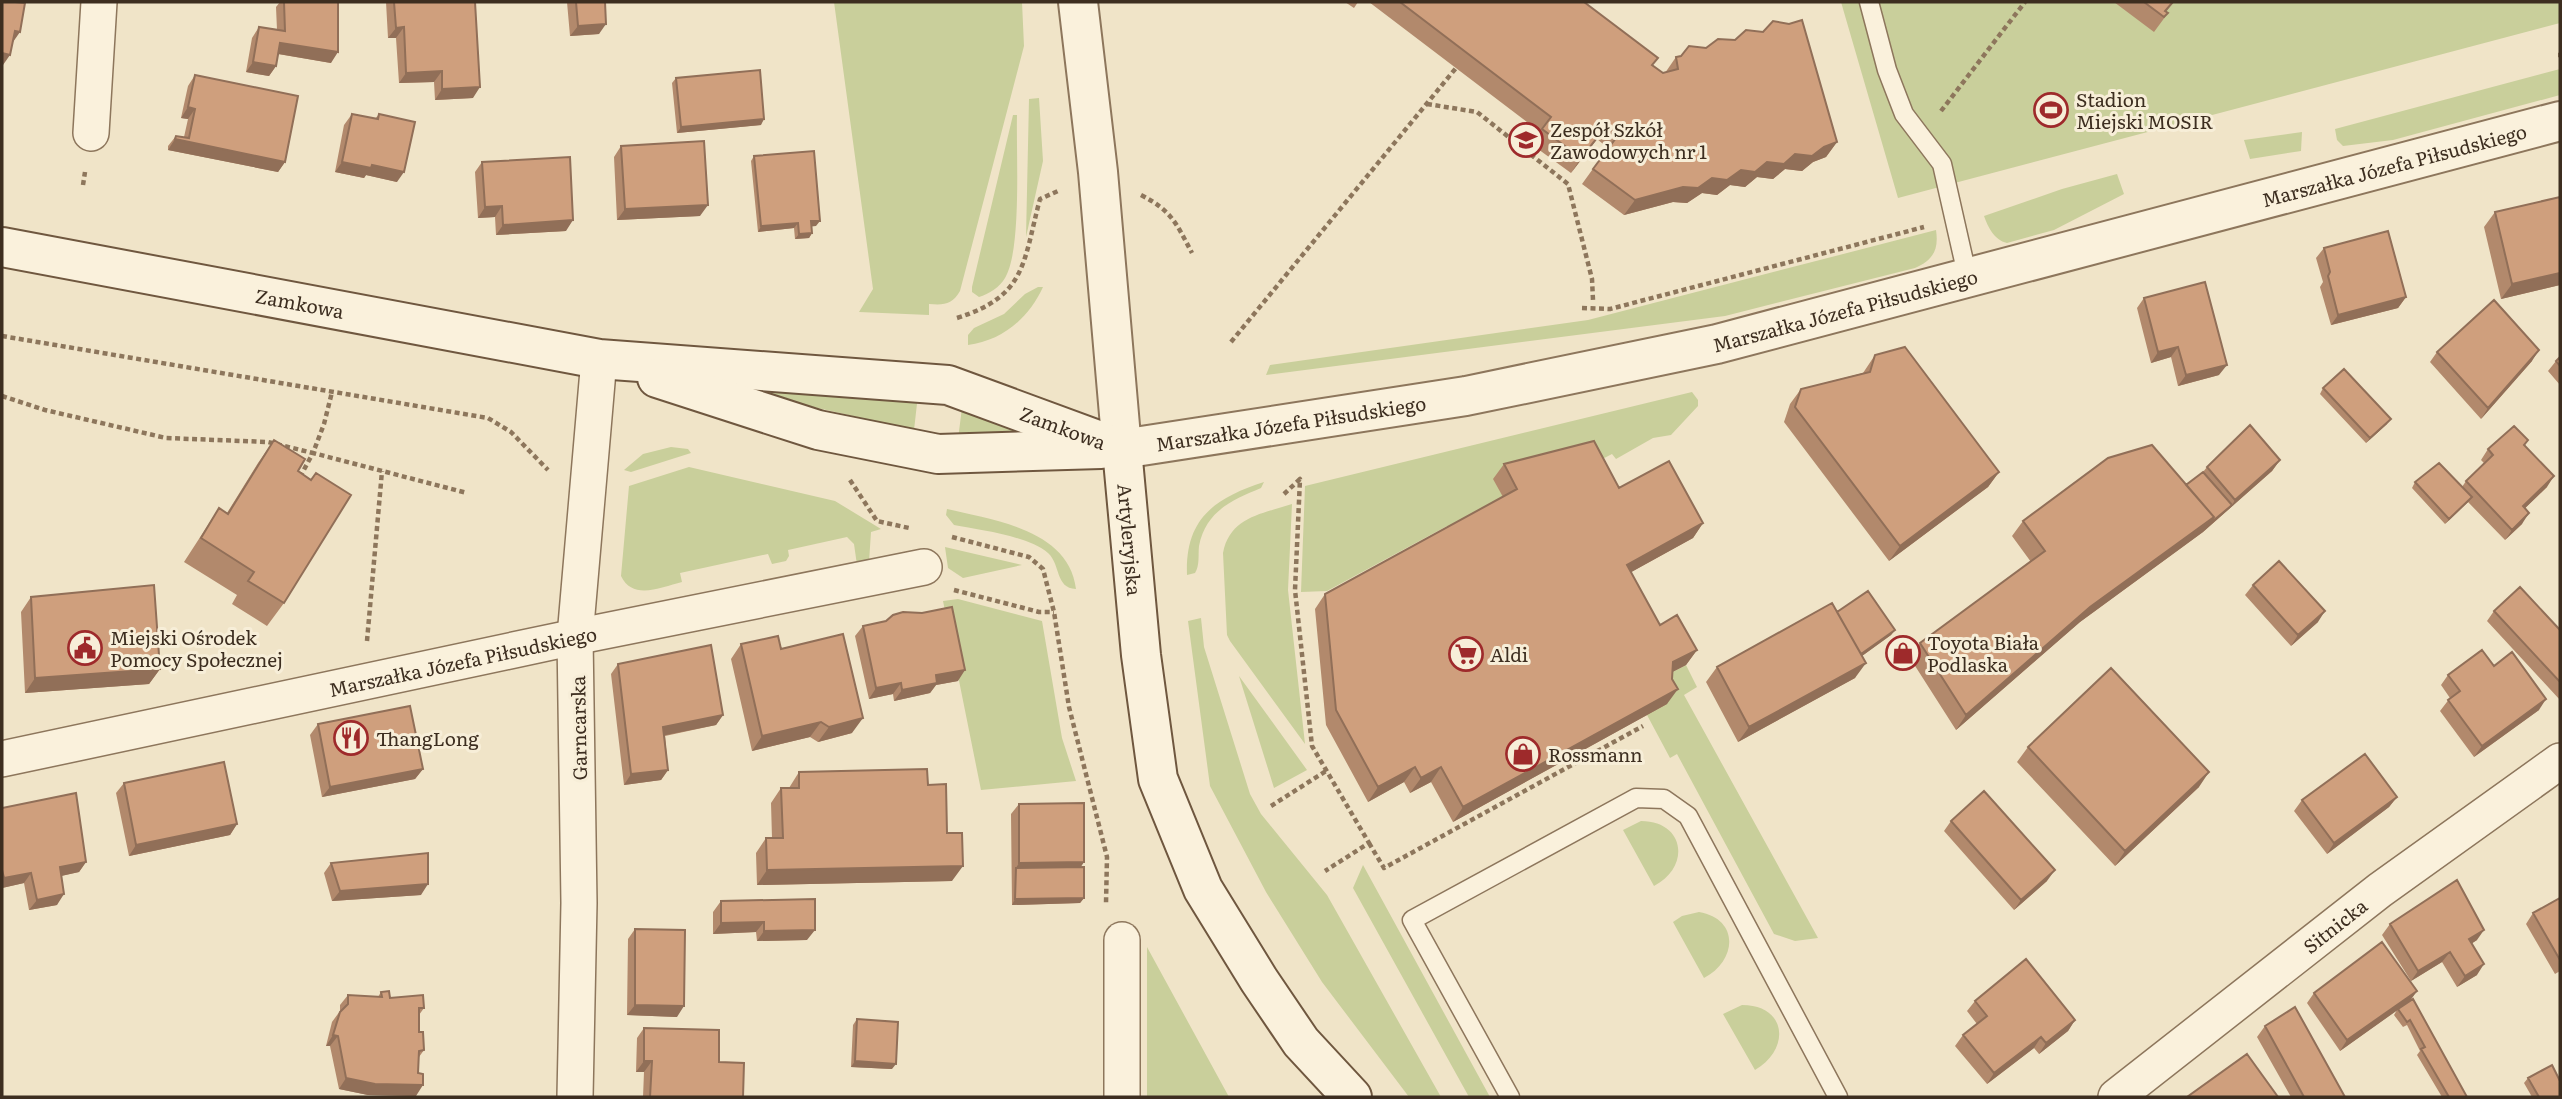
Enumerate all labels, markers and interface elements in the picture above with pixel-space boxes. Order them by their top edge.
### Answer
place label: Stadion Miejski MOSIR [2076,85,2213,135]
sports icon: Stadion Miejski MOSIR [2032,91,2070,129]
place label: Zespół Szkół Zawodowych nr 1 [1550,115,1707,165]
street label: Marszałka Józefa Piłsudskiego [2259,116,2530,213]
school or university icon: Zespół Szkół Zawodowych nr 1 [1507,121,1545,159]
street label: Marszałka Józefa Piłsudskiego [1709,262,1981,359]
street label: Zamkowa [253,281,347,325]
street label: Marszałka Józefa Piłsudskiego [1154,388,1428,458]
street label: Zamkowa [1016,399,1111,456]
street label: Artyleryjska [1111,482,1150,598]
street label: Marszałka Józefa Piłsudskiego [326,619,599,703]
place label: Miejski Ośrodek Pomocy Społecznej [110,623,283,673]
place label: Toyota Biała Podlaska [1927,628,2040,678]
public building icon: Miejski Ośrodek Pomocy Społecznej [66,629,104,667]
shop icon: Toyota Biała Podlaska [1884,634,1922,672]
supermarket icon: Aldi [1447,635,1485,673]
place label: Aldi [1490,640,1528,668]
street label: Garncarska [563,675,593,781]
restaurant icon: ThangLong [332,719,370,757]
place label: ThangLong [376,724,479,752]
shop icon: Rossmann [1504,735,1542,773]
place label: Rossmann [1548,740,1643,768]
street label: Sitnicka [2297,891,2373,959]

